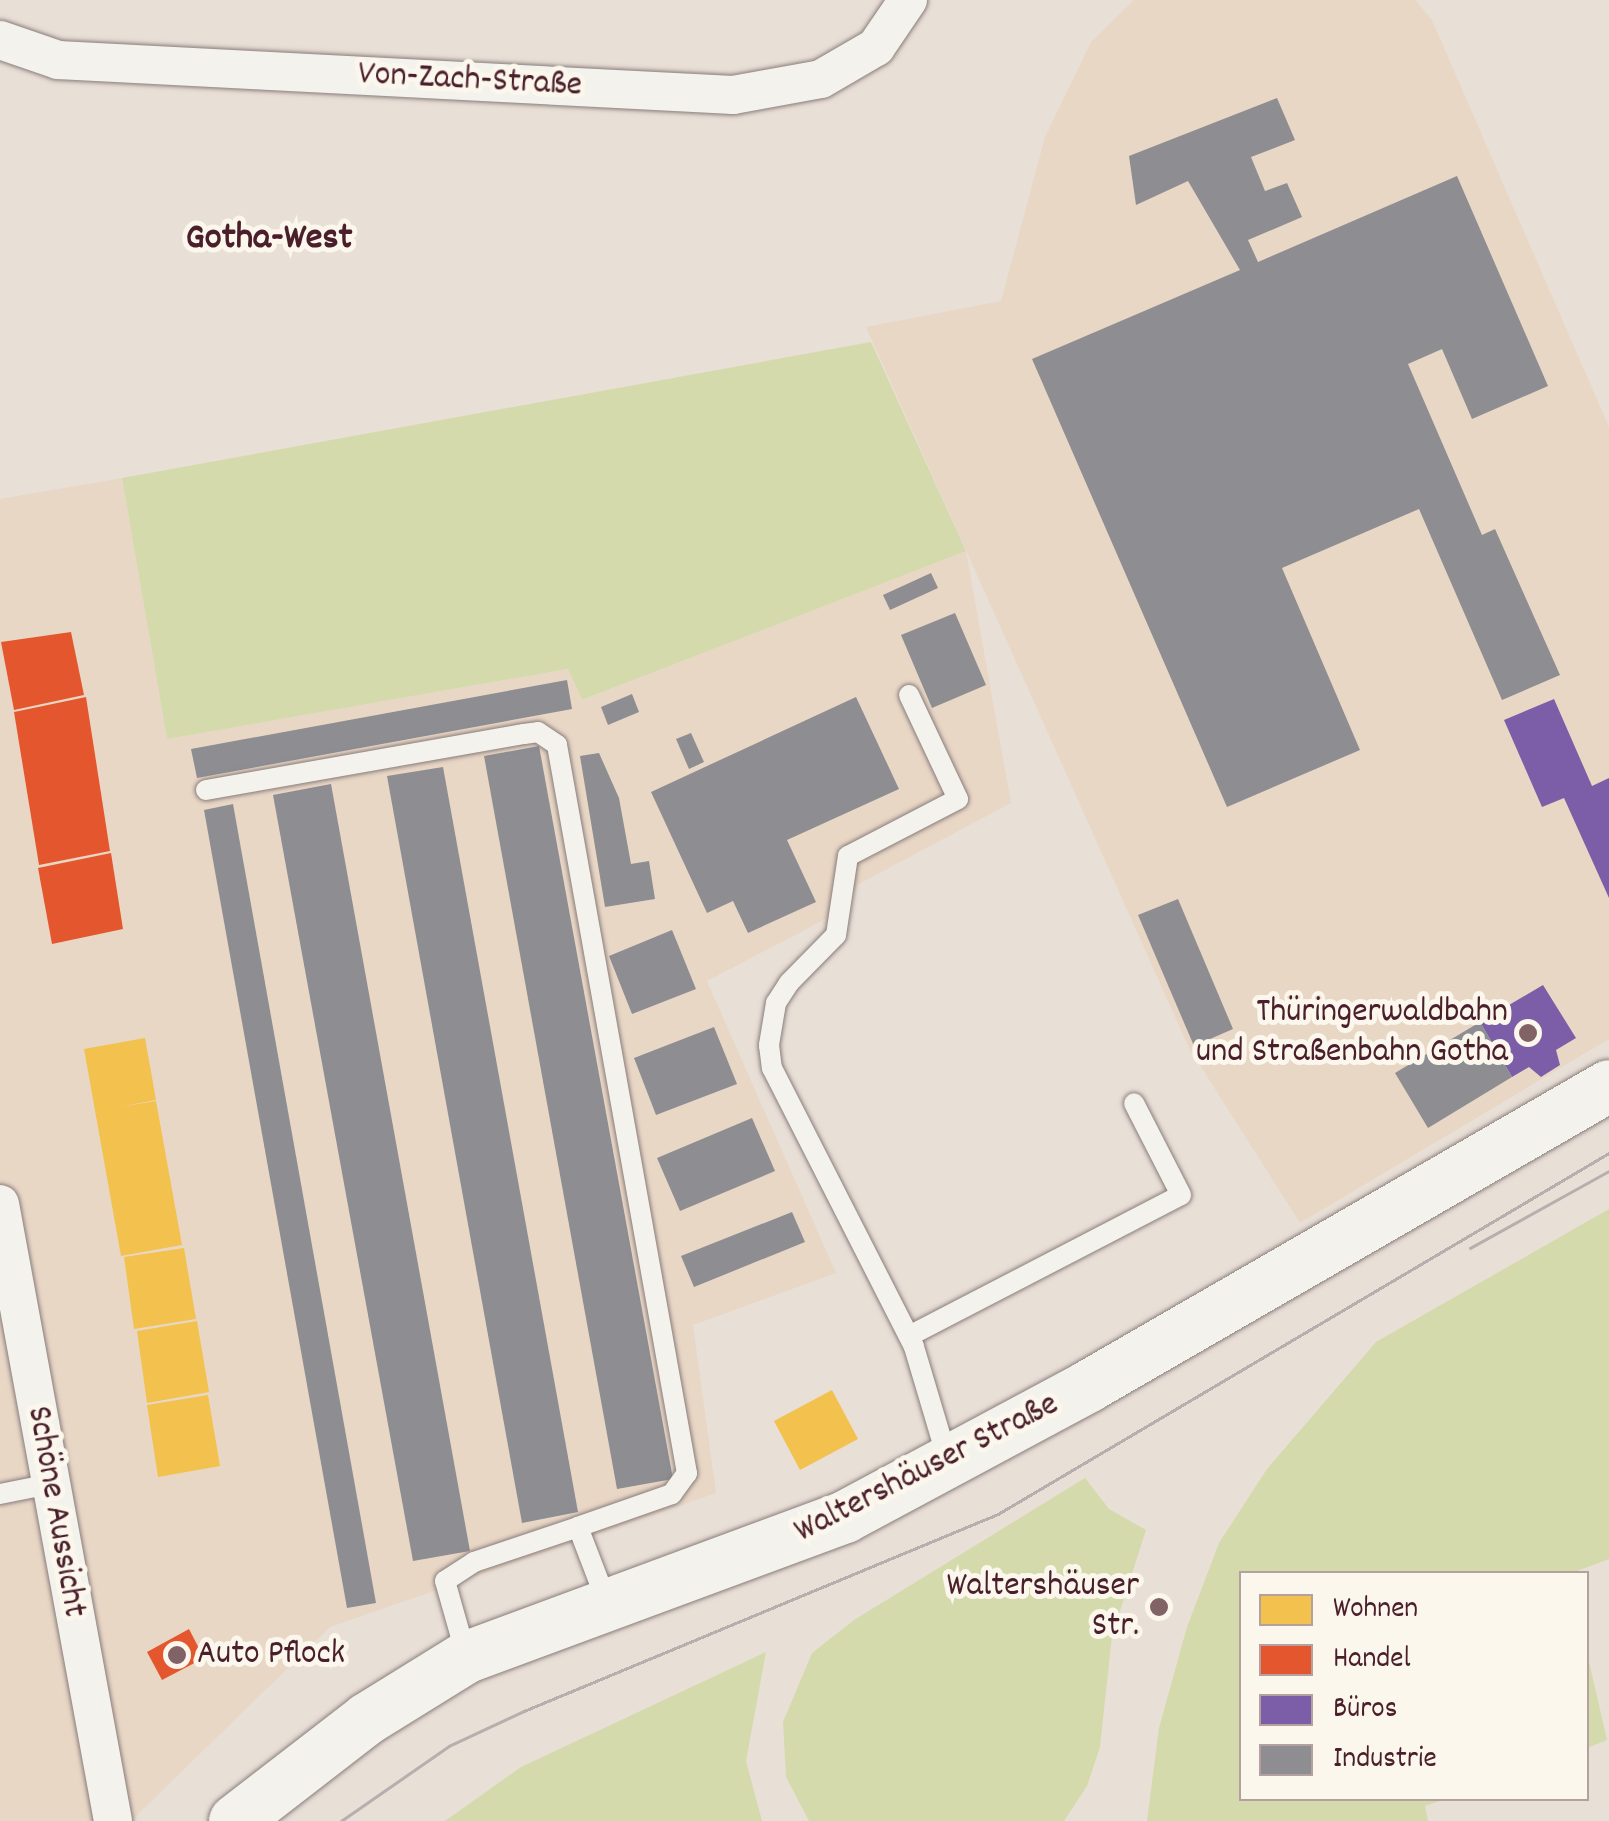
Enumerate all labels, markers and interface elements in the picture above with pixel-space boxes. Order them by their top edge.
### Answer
street label: Von-Zach-Straße [357,54,583,108]
district label: Gotha-West [186,217,352,263]
place label: Thüringerwaldbahn und Straßenbahn Gotha [1196,992,1508,1074]
marker: Thüringerwaldbahn und Straßenbahn Gotha [1517,1022,1539,1044]
street label: Waltershäuser Straße [788,1384,1066,1554]
street label: Schöne Aussicht [16,1403,94,1621]
place label: Waltershäuser Str. [946,1566,1139,1648]
legend [1239,1571,1589,1801]
text: Wohnen [1333,1589,1418,1632]
marker: Waltershäuser Str. [1148,1596,1170,1618]
place label: Auto Pflock [197,1634,345,1676]
text: Handel [1333,1639,1411,1682]
marker: Auto Pflock [166,1644,188,1666]
text: Büros [1333,1689,1397,1732]
text: Industrie [1333,1739,1437,1782]

